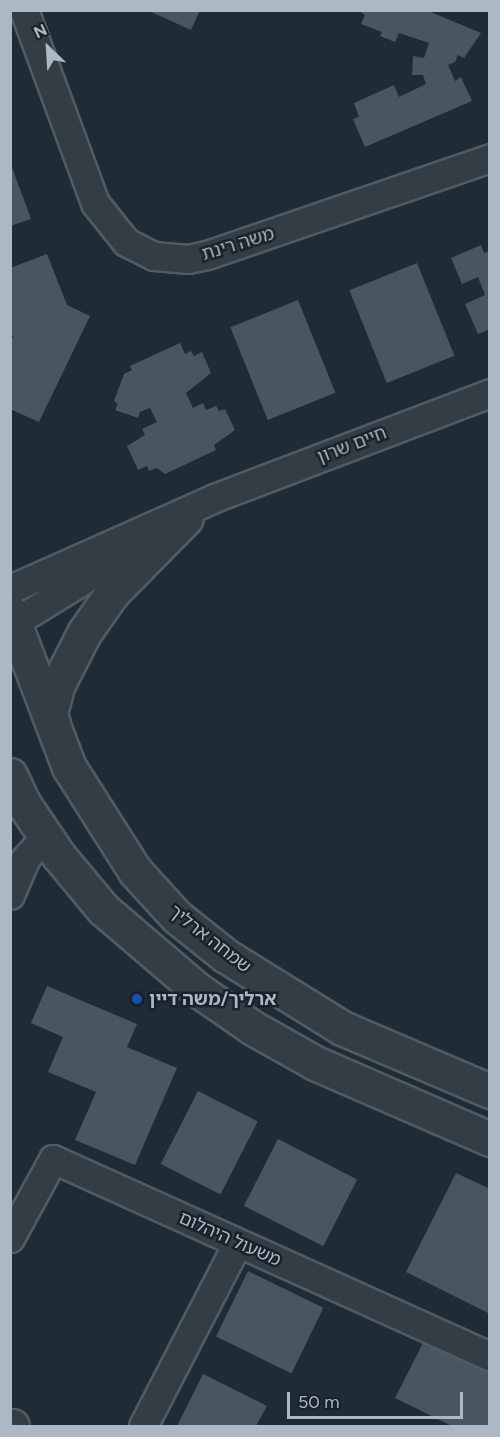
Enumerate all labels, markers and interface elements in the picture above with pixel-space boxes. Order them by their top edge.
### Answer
north arrow [18,18,78,78]
text: N [31,20,50,42]
street label: משה רינת [199,223,277,265]
street label: חיים שרון [314,422,390,468]
street label: שמחה ארליך [165,900,255,978]
place label: ארליך/משה דיין [149,988,276,1010]
marker: ארליך/משה דיין [130,992,144,1006]
street label: משעול היהלום [176,1207,284,1271]
scale bar [290,1380,466,1418]
text: 50 m [298,1391,340,1413]

